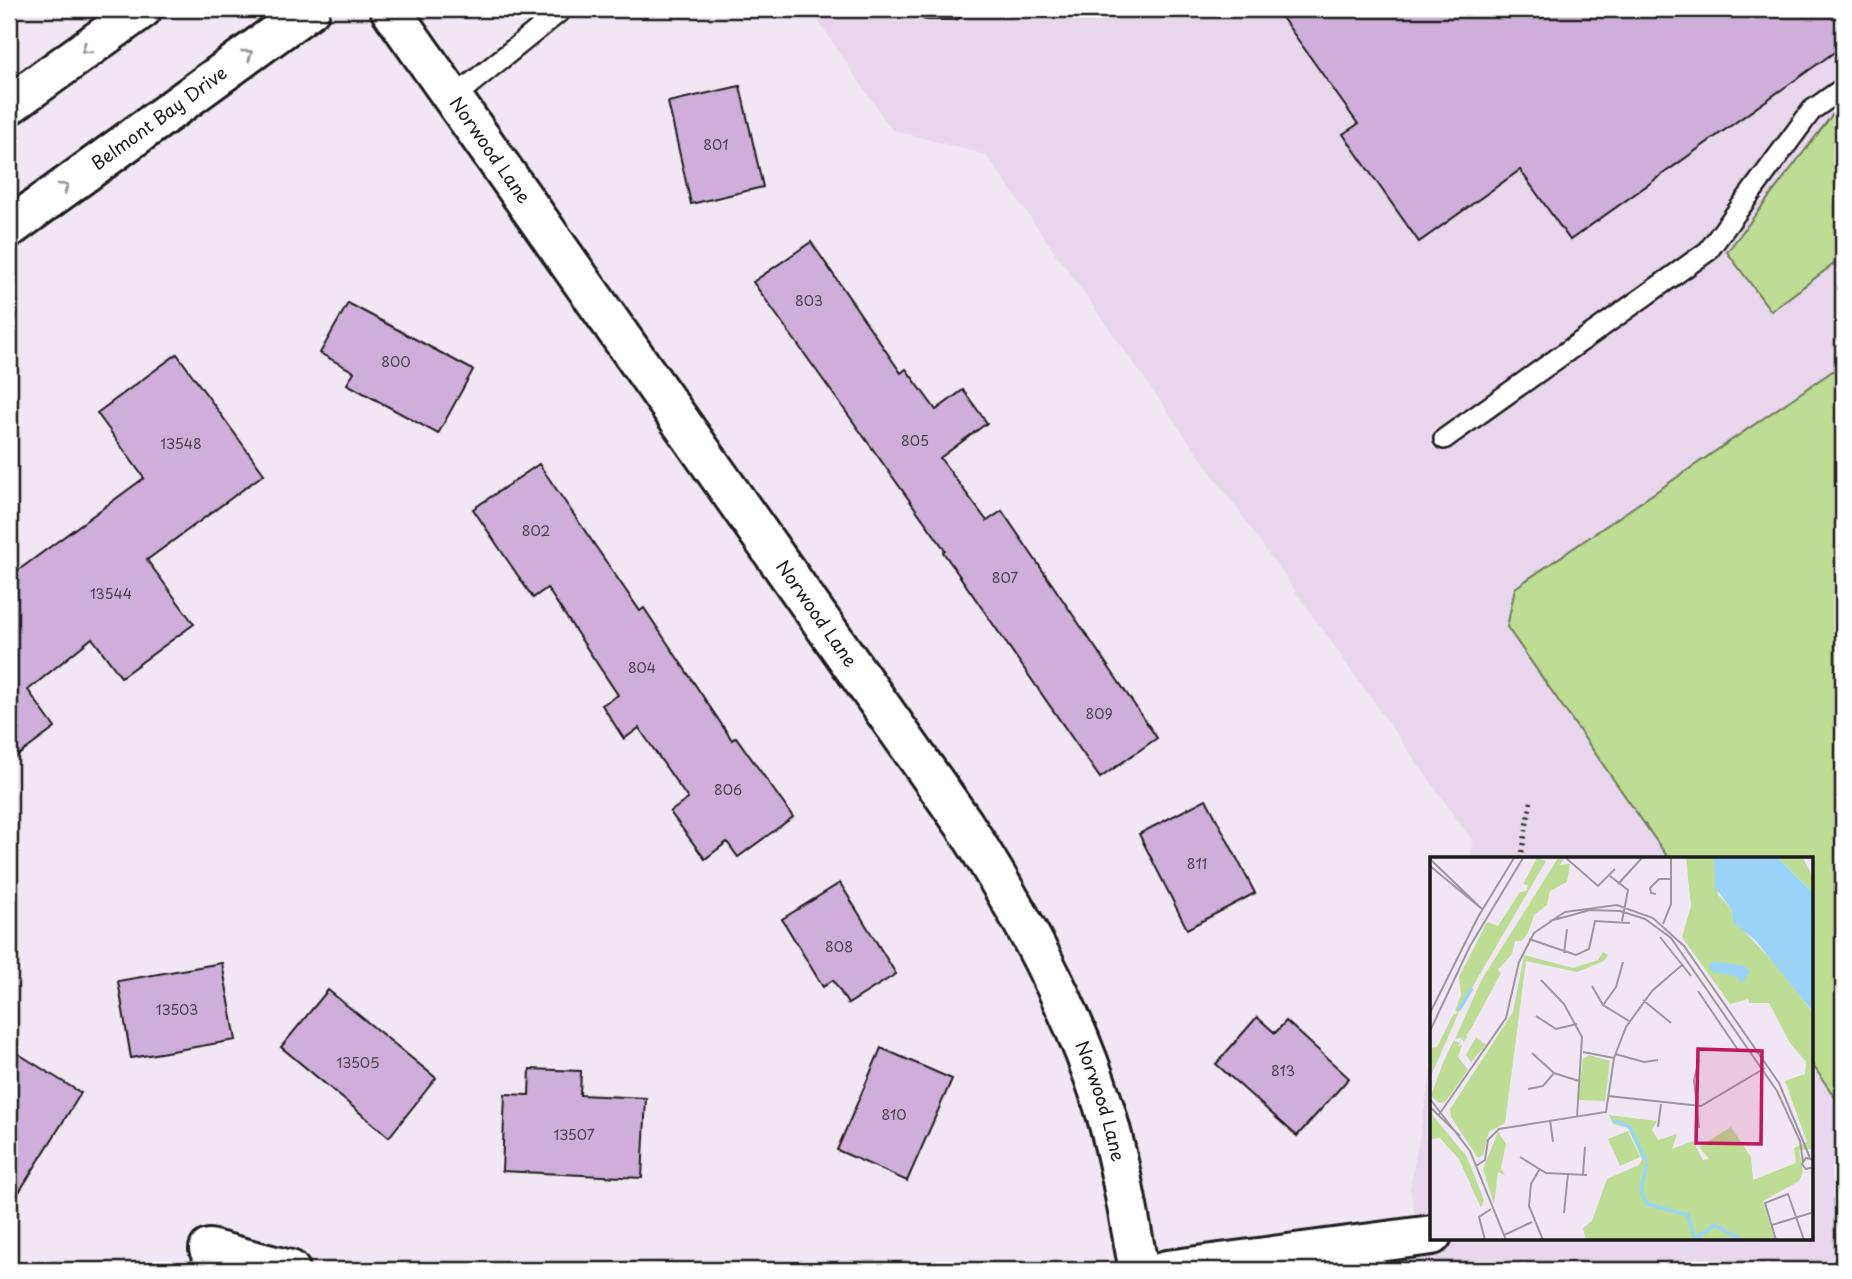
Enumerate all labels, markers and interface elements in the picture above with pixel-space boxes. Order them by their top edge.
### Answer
one-way arrow [81,41,94,53]
one-way arrow [240,50,253,62]
street label: Belmont Bay Drive [85,59,232,176]
street label: Norwood Lane [444,91,538,209]
house number: 801 [703,134,729,155]
one-way arrow [56,183,69,196]
house number: 803 [795,290,823,311]
house number: 800 [381,351,411,372]
house number: 805 [901,430,929,451]
house number: 13548 [160,433,202,454]
house number: 802 [522,520,550,541]
street label: Norwood Lane [770,554,864,672]
house number: 807 [992,567,1018,588]
house number: 13544 [90,583,132,604]
house number: 804 [628,657,656,678]
house number: 809 [1085,703,1113,724]
house number: 806 [714,779,742,800]
house number: 811 [1187,853,1207,874]
inset map [1430,857,1814,1240]
house number: 808 [825,936,853,957]
house number: 13503 [156,999,198,1020]
street label: Norwood Lane [1069,1036,1133,1164]
house number: 13505 [336,1052,380,1073]
house number: 813 [1271,1060,1295,1081]
house number: 810 [881,1104,907,1125]
house number: 13507 [553,1124,595,1145]

